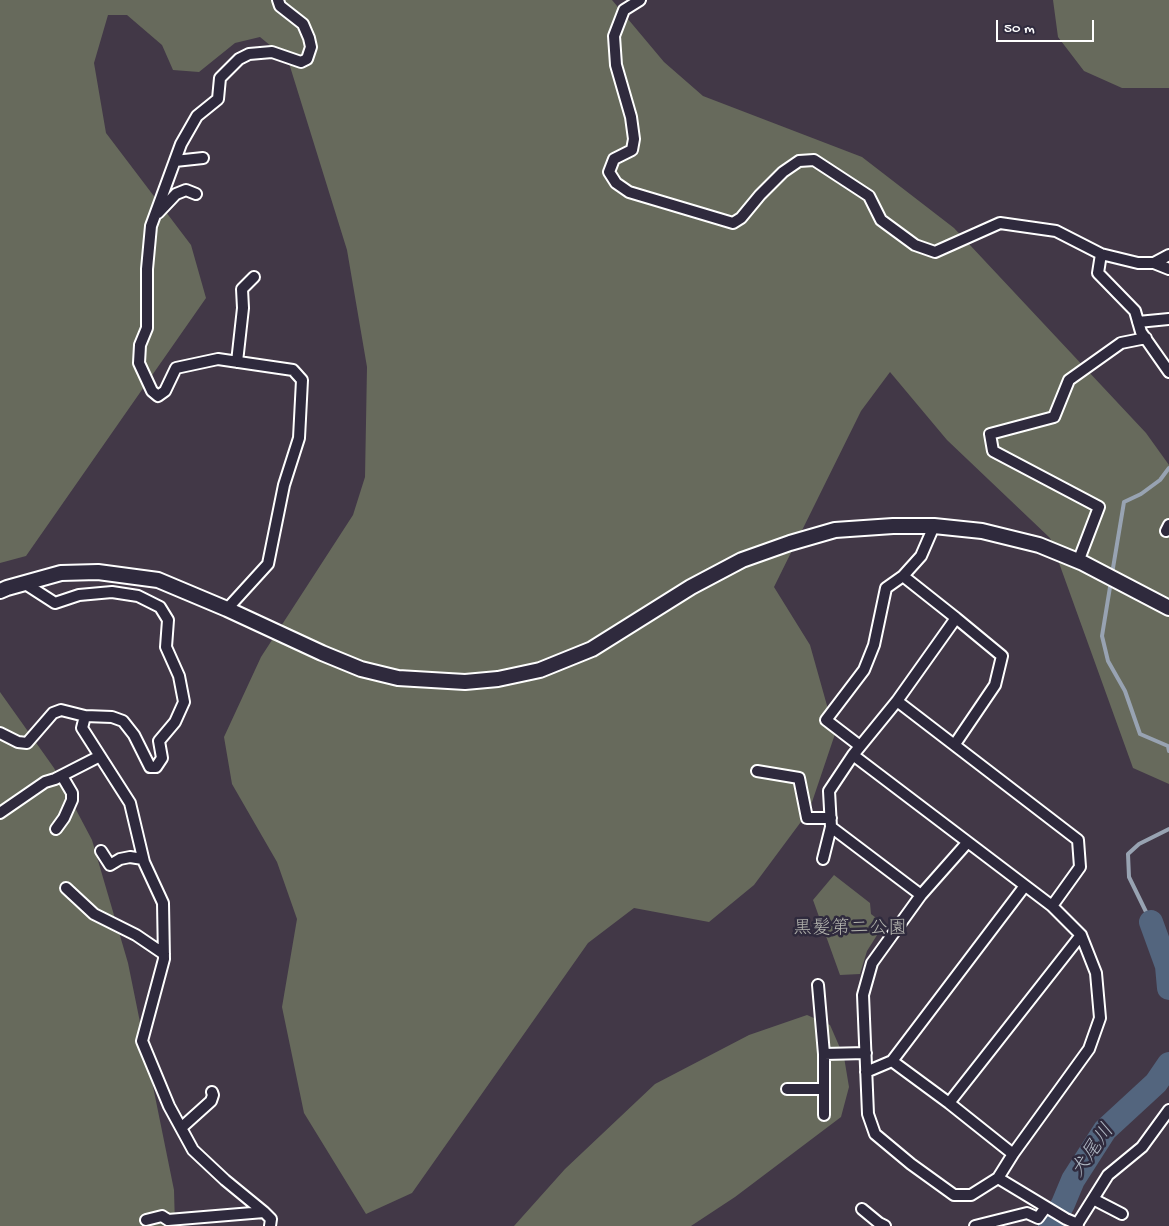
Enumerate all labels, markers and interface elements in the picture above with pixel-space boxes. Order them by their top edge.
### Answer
scale bar [999,10,1096,42]
text: 50 m [1004,20,1035,38]
park label: 黒髪第二公園 [793,919,907,941]
water label: 犬尾川 [1067,1121,1121,1183]

